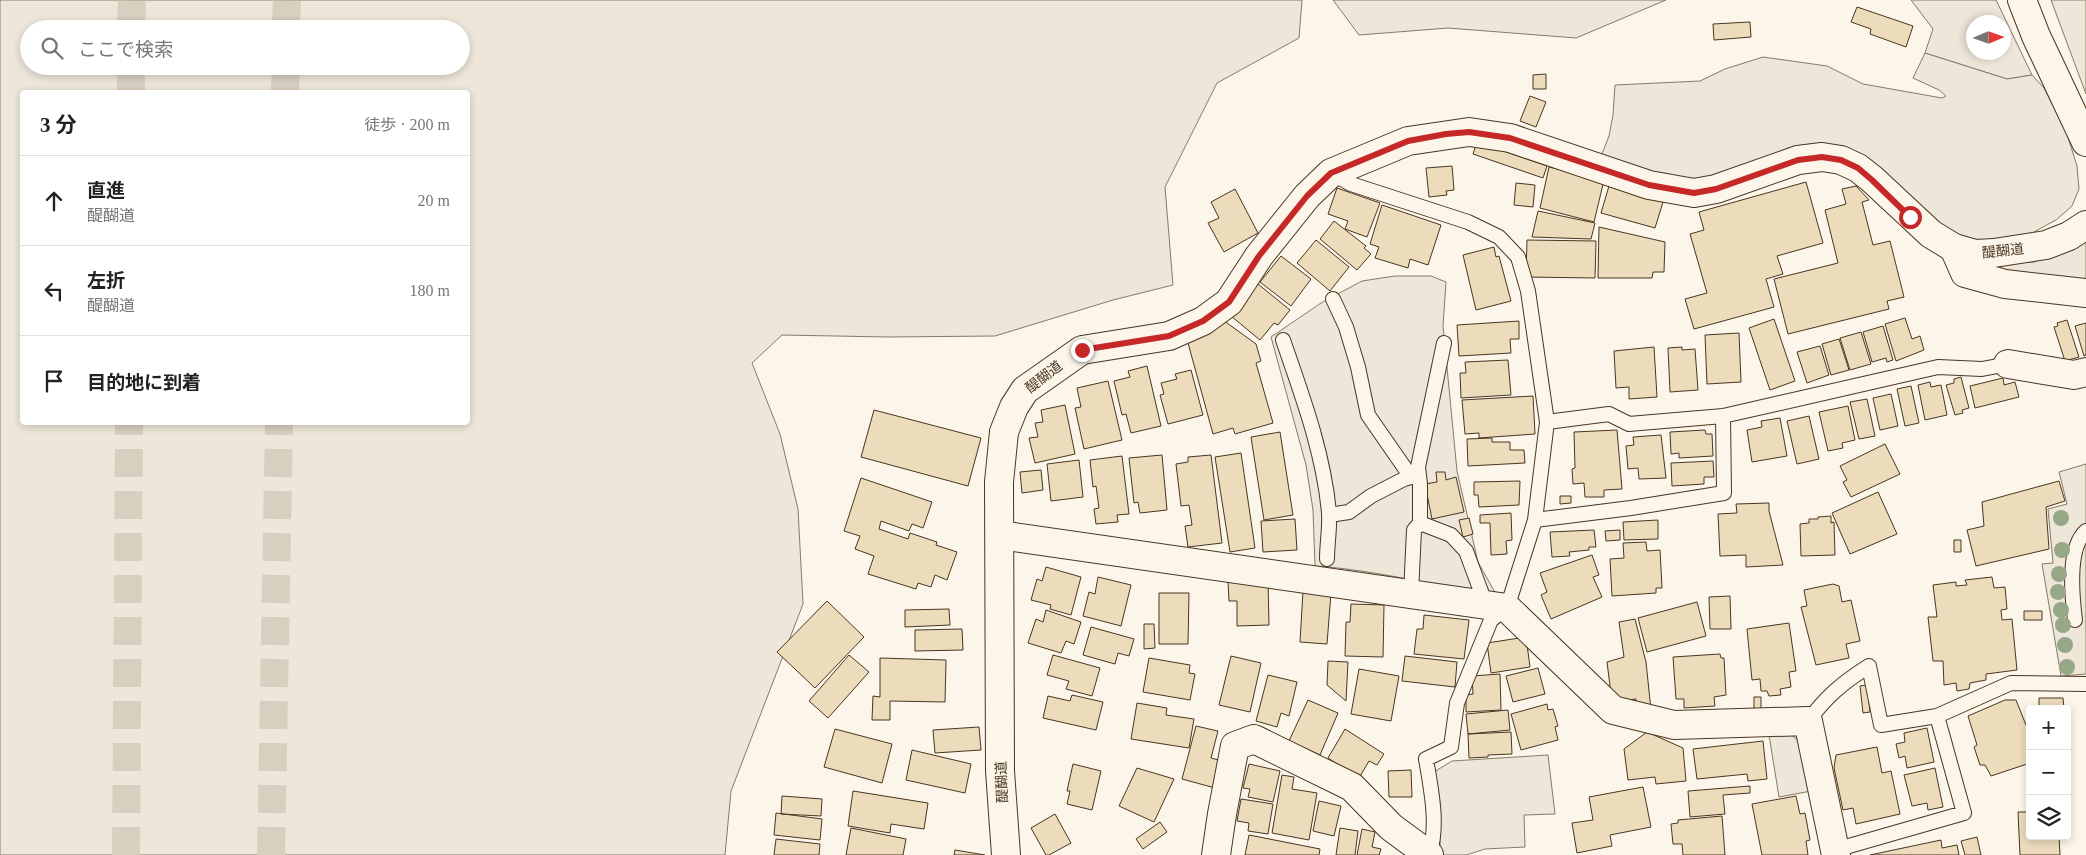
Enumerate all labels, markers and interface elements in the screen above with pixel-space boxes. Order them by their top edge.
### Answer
north arrow [1966,15,2011,60]
search box [20,20,470,75]
icon: search [38,34,66,62]
text: ここで検索 [78,39,173,60]
text: 3 分 [40,113,77,137]
text: 徒歩 · 200 m [364,116,450,133]
text: 直進 [87,180,125,201]
icon: ahead [40,187,68,215]
text: 20 m [418,192,450,209]
route start [1899,206,1922,229]
text: 醍醐道 [87,207,135,224]
street label: 醍醐道 [1981,241,2025,261]
text: 左折 [87,270,125,291]
icon: left [40,277,68,305]
text: 180 m [410,282,450,299]
text: 醍醐道 [87,297,135,314]
route end [1071,339,1094,362]
street label: 醍醐道 [1023,358,1065,396]
icon: arrive [40,367,68,395]
text: 目的地に到着 [87,372,201,393]
map controls [2026,705,2071,840]
button: + [2026,705,2071,750]
button: − [2026,750,2071,795]
street label: 醍醐道 [993,761,1011,803]
button: layers [2026,795,2071,840]

